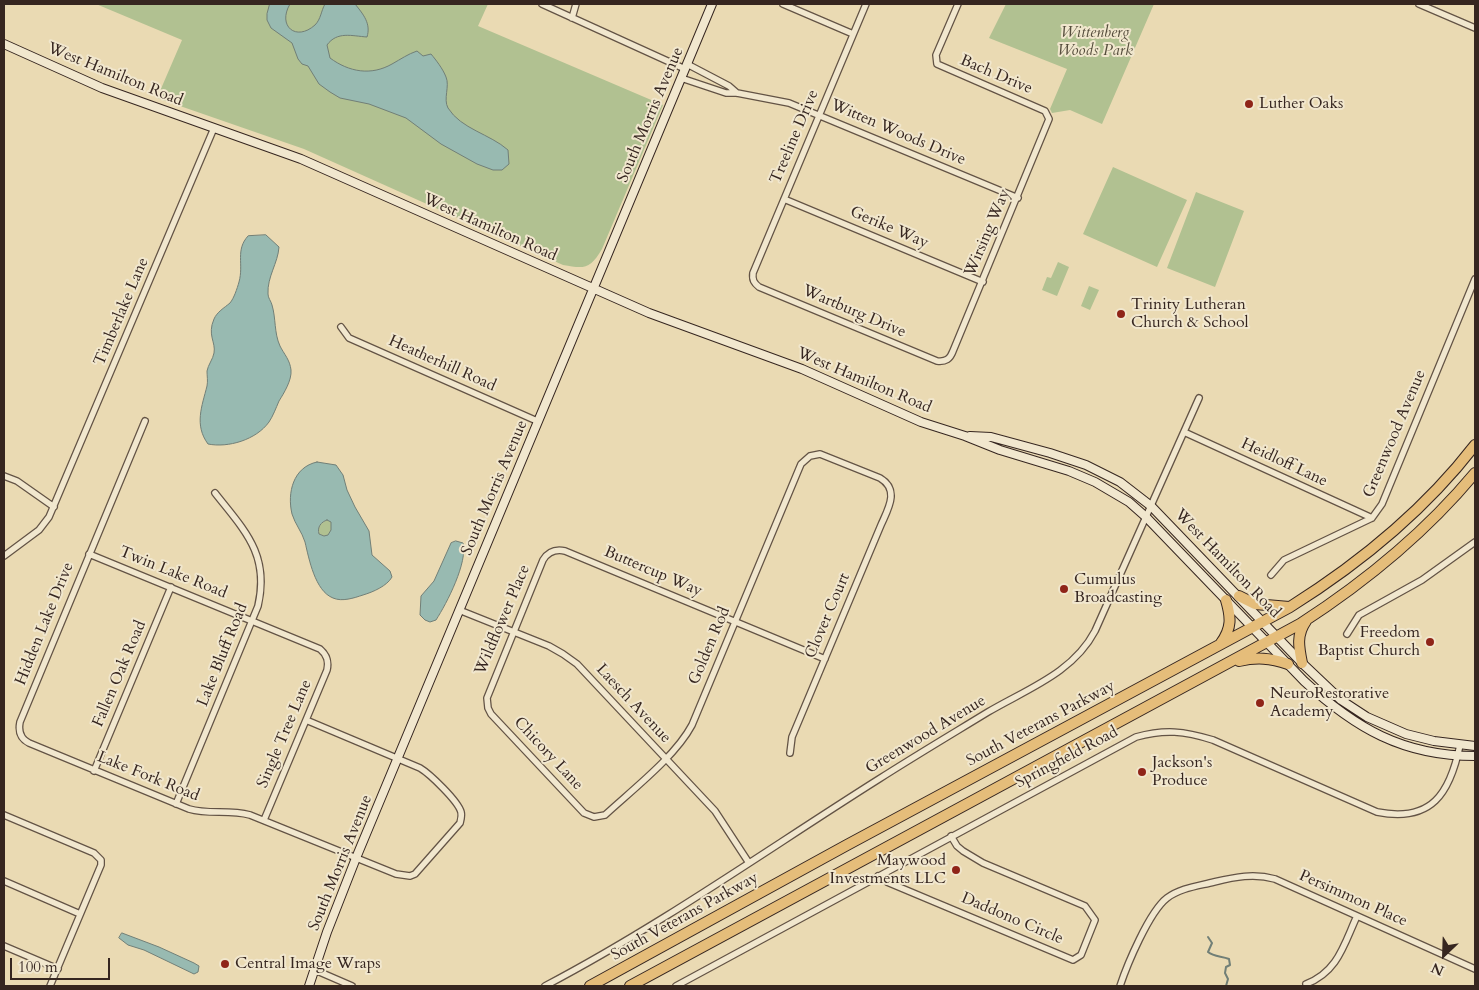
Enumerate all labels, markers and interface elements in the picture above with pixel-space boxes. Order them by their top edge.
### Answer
park label: Wittenberg Woods Park [1057,23,1133,61]
street label: West Hamilton Road [45,39,185,111]
street label: South Morris Avenue [614,45,688,185]
street label: Bach Drive [957,51,1035,99]
street label: Treeline Drive [767,87,823,187]
place label: Luther Oaks [1259,94,1343,114]
street label: Witten Woods Drive [828,96,968,170]
marker: Luther Oaks [1243,98,1255,110]
street label: Wirsing Way [961,186,1015,280]
street label: West Hamilton Road [420,190,560,266]
street label: Gerike Way [847,203,931,253]
street label: Timberlake Lane [91,255,153,369]
street label: Wartburg Drive [799,282,909,342]
place label: Trinity Lutheran Church & School [1131,295,1249,333]
marker: Trinity Lutheran Church & School [1115,308,1127,320]
street label: Heatherhill Road [385,332,499,396]
street label: West Hamilton Road [794,344,934,418]
street label: Greenwood Avenue [1359,367,1431,501]
street label: South Morris Avenue [458,418,532,558]
street label: Heidloff Lane [1238,435,1330,491]
street label: West Hamilton Road [1170,505,1284,623]
street label: Twin Lake Road [116,543,230,603]
street label: Buttercup Way [601,543,705,601]
street label: Hidden Lake Drive [12,560,78,688]
street label: Wildflower Place [471,562,535,678]
street label: Clover Court [801,570,855,662]
place label: Cumulus Broadcasting [1074,570,1162,608]
marker: Cumulus Broadcasting [1058,583,1070,595]
street label: Lake Bluff Road [194,601,252,709]
street label: Golden Rod [685,604,735,688]
street label: Fallen Oak Road [89,618,151,730]
place label: Freedom Baptist Church [1318,623,1420,661]
marker: Freedom Baptist Church [1424,636,1436,648]
street label: Laesch Avenue [591,660,675,748]
street label: Single Tree Lane [254,677,316,791]
street label: South Veterans Parkway [963,677,1119,771]
place label: NeuroRestorative Academy [1270,684,1389,722]
street label: Greenwood Avenue [862,692,990,778]
marker: NeuroRestorative Academy [1254,697,1266,709]
street label: Chicory Lane [509,713,587,795]
street label: Springfield Road [1012,723,1122,793]
street label: Lake Fork Road [94,748,202,806]
place label: Jackson's Produce [1152,753,1212,791]
marker: Jackson's Produce [1136,766,1148,778]
street label: South Morris Avenue [305,792,377,934]
place label: Maywood Investments LLC [829,851,946,889]
marker: Maywood Investments LLC [950,864,962,876]
street label: Persimmon Place [1296,867,1410,931]
street label: South Veterans Parkway [608,869,762,965]
street label: Daddono Circle [958,889,1066,949]
north arrow [1419,930,1469,980]
scale bar [12,948,112,980]
place label: Central Image Wraps [235,954,380,974]
text: 100 m [18,957,58,977]
marker: Central Image Wraps [219,958,231,970]
text: N [1428,958,1447,980]

